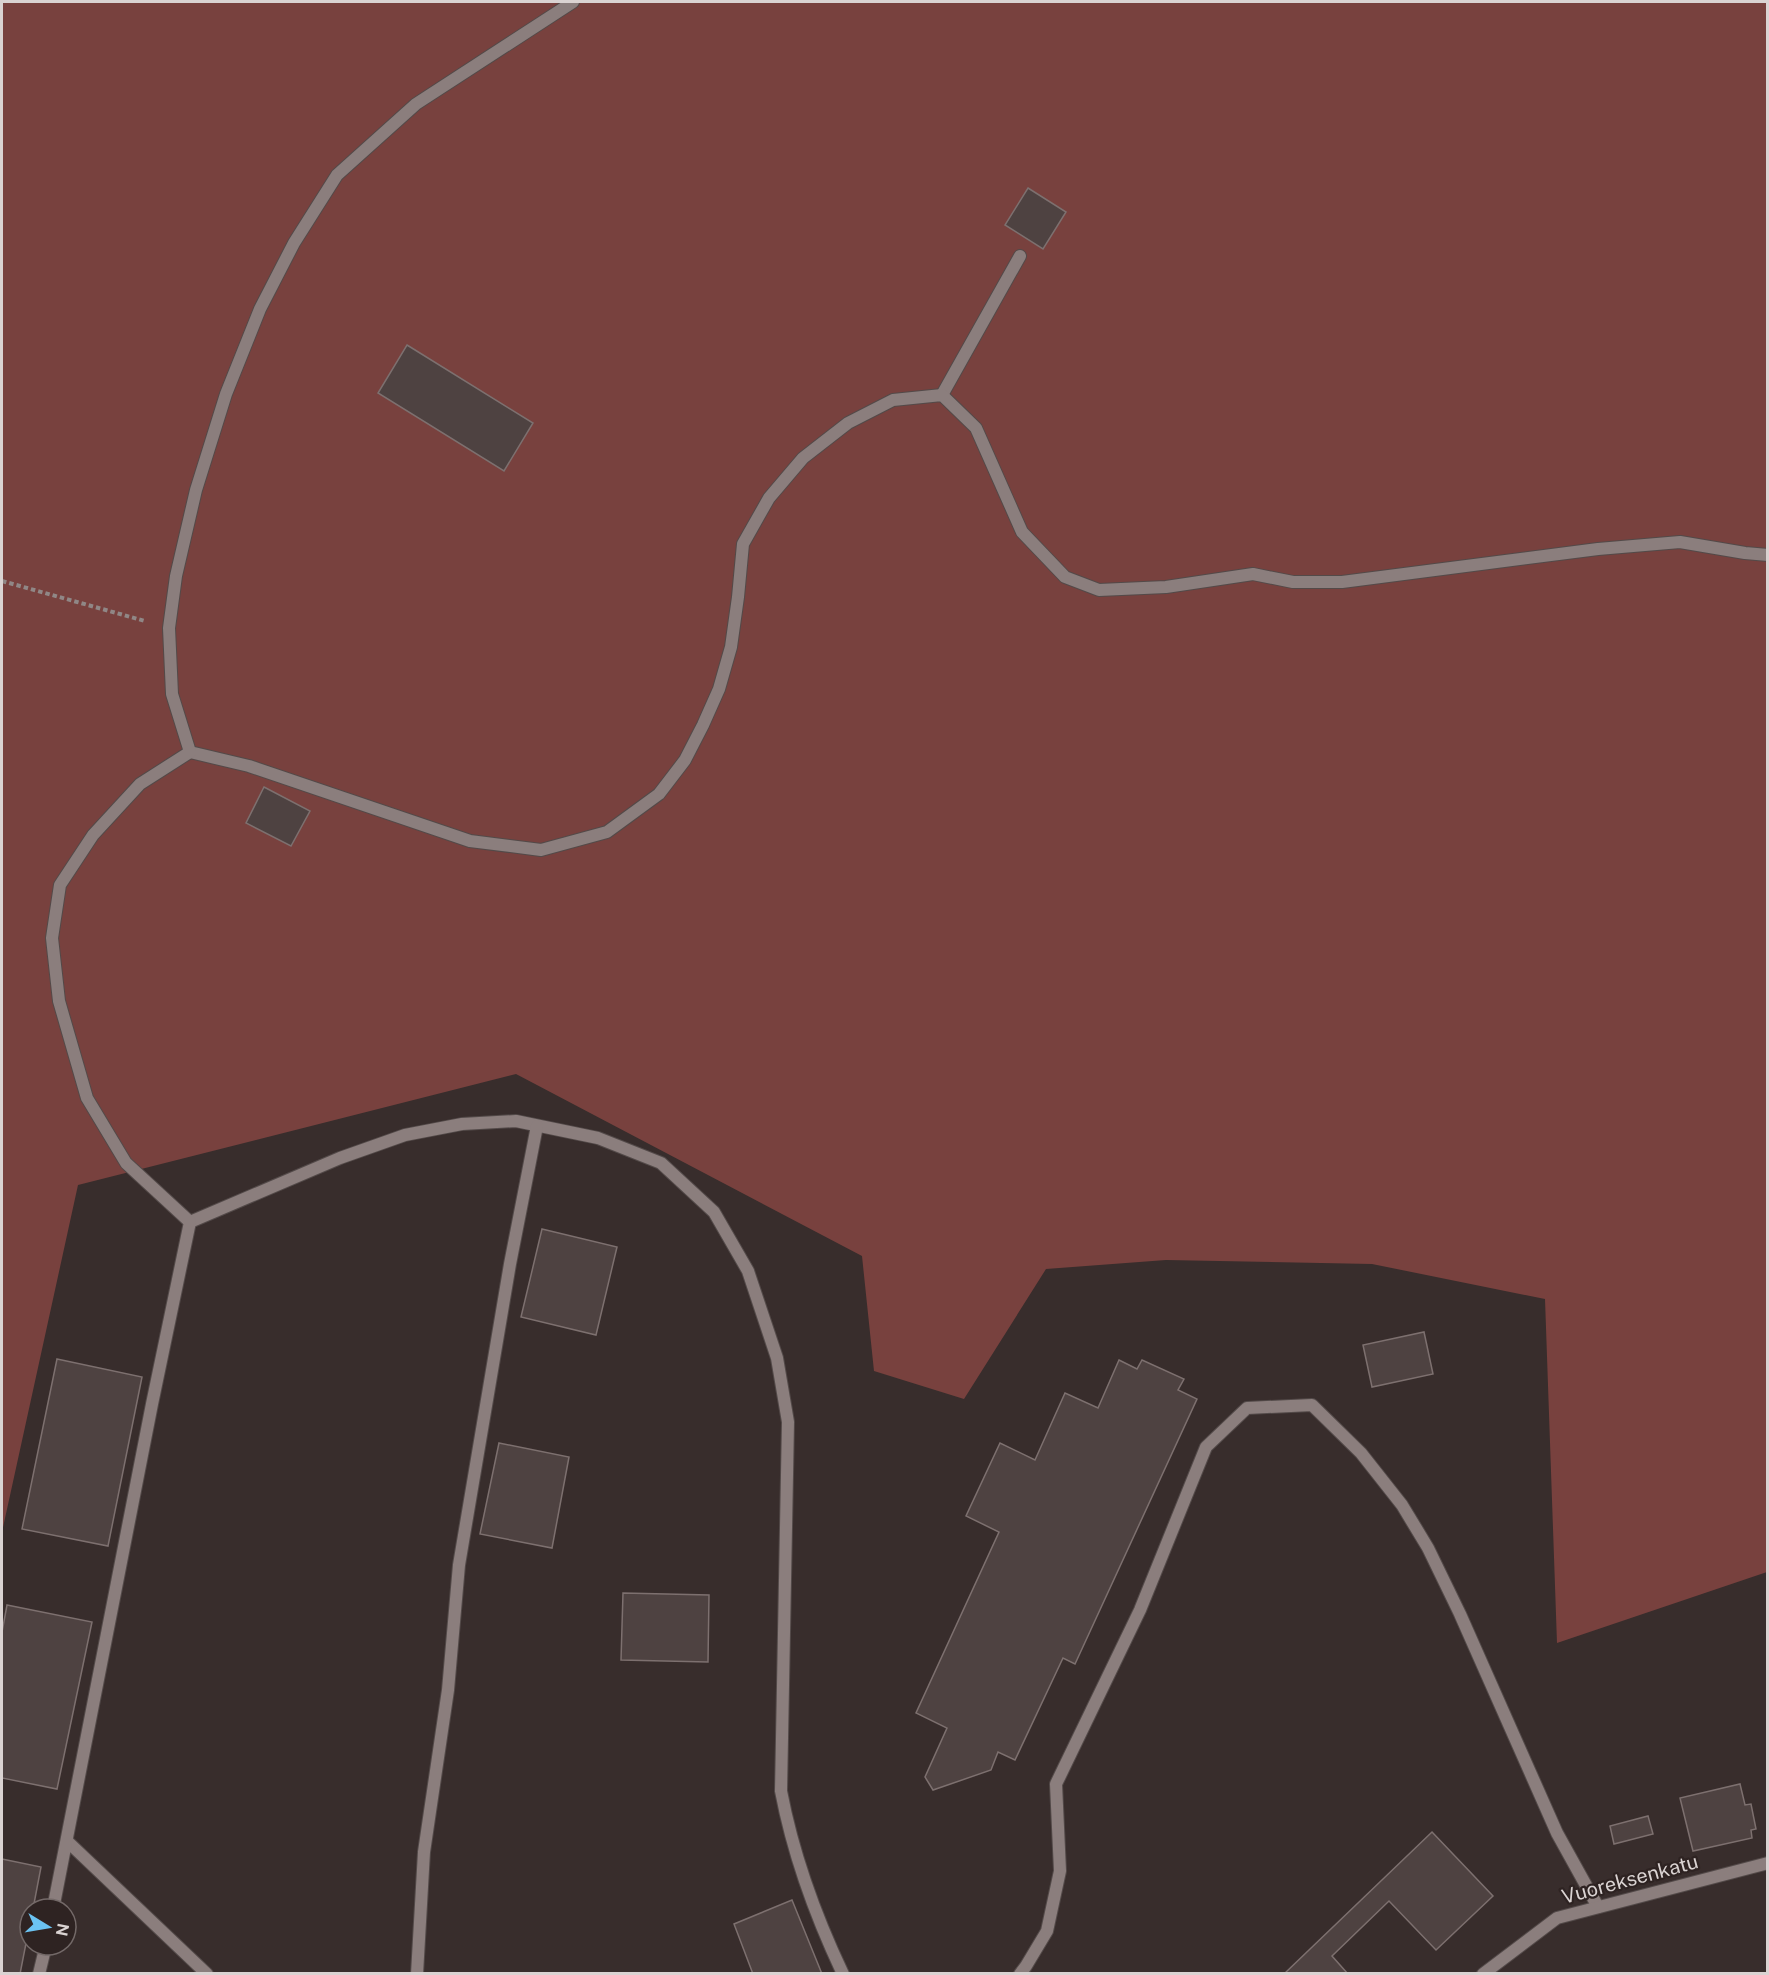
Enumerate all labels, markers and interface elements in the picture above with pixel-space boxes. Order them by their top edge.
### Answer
street label: Vuoreksenkatu [1559,1849,1701,1909]
north arrow [18,1897,78,1957]
text: N [52,1922,73,1938]

